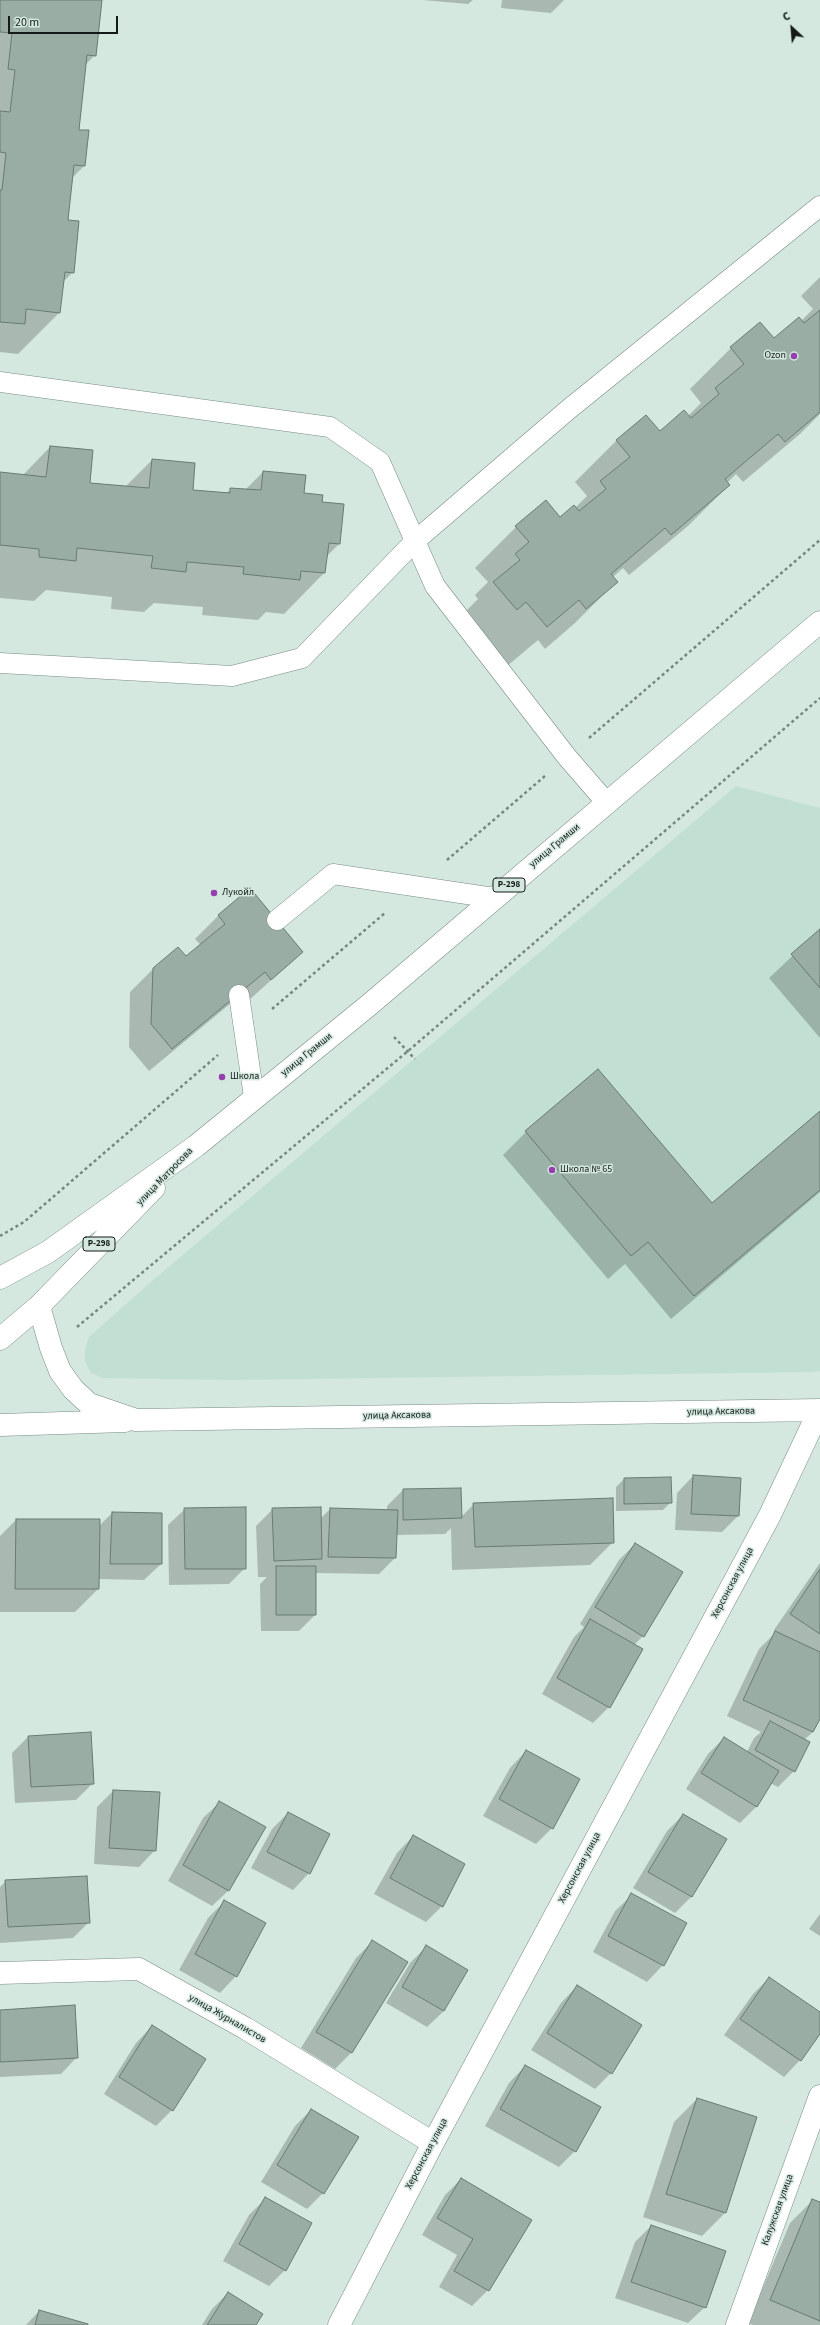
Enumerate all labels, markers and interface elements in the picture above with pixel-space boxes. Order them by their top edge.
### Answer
scale bar [10,8,120,34]
north arrow [772,8,812,48]
text: С [780,9,793,25]
text: 20 m [15,14,39,31]
place label: Ozon [764,350,786,362]
marker: Ozon [789,351,799,361]
street label: улица Грамши [527,821,583,871]
road number: Р-298 [493,878,525,892]
place label: Лукойл [222,887,254,899]
marker: Лукойл [209,888,219,898]
street label: улица Грамши [279,1031,335,1079]
place label: Школа [230,1071,259,1083]
marker: Школа [217,1072,227,1082]
street label: улица Матросова [134,1146,196,1208]
place label: Школа № 65 [560,1164,612,1176]
marker: Школа № 65 [547,1165,557,1175]
road number: Р-298 [83,1237,115,1251]
street label: улица Аксакова [687,1405,755,1419]
street label: улица Аксакова [363,1409,431,1423]
street label: Херсонская улица [709,1545,757,1621]
street label: Херсонская улица [556,1830,604,1906]
street label: улица Журналистов [186,1992,268,2046]
street label: Херсонская улица [403,2116,451,2192]
street label: Калужская улица [759,2173,797,2247]

